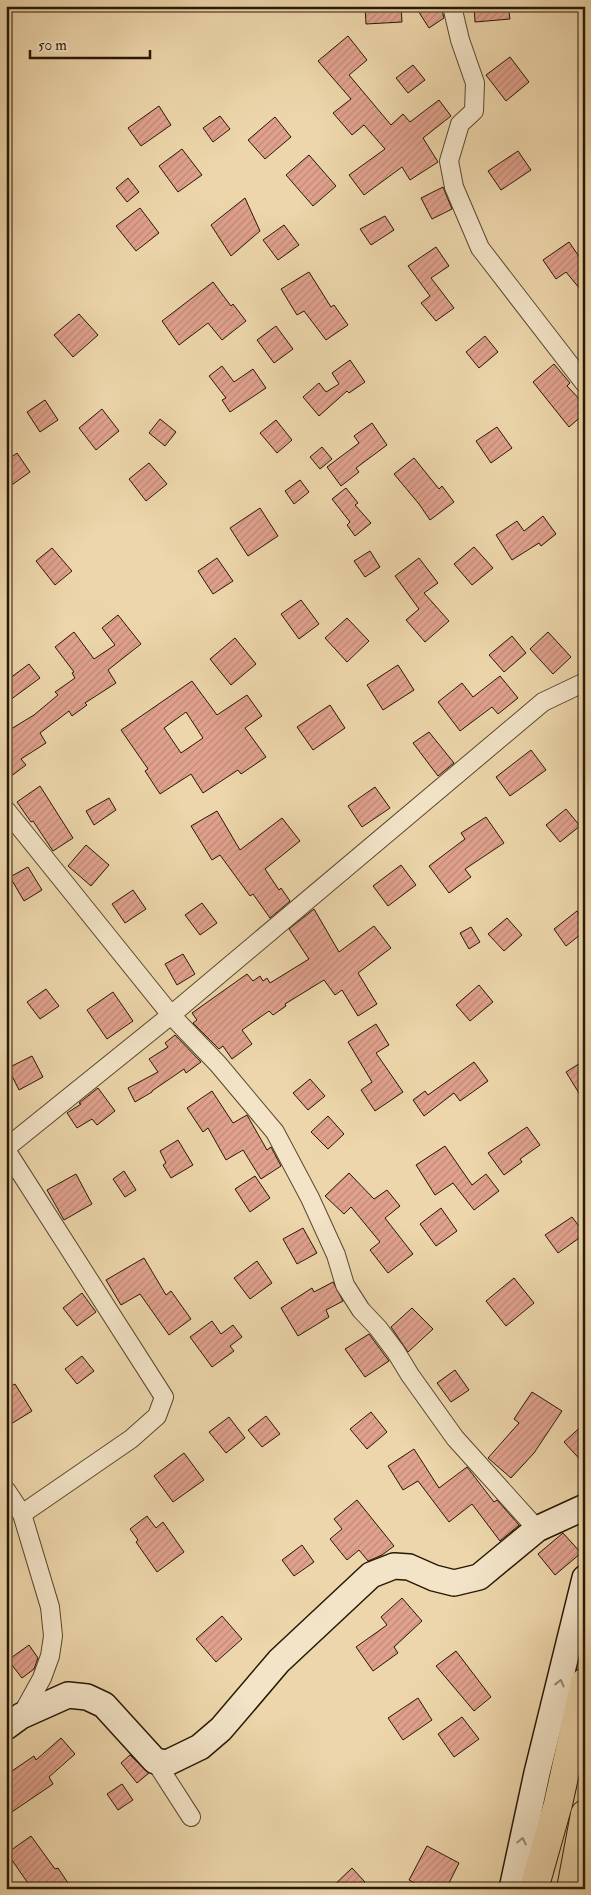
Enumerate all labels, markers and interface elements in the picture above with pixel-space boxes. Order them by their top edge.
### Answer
scale bar [30,28,150,60]
text: 50 m [38,36,67,55]
one-way arrow [554,1680,564,1688]
one-way arrow [516,1837,527,1846]

